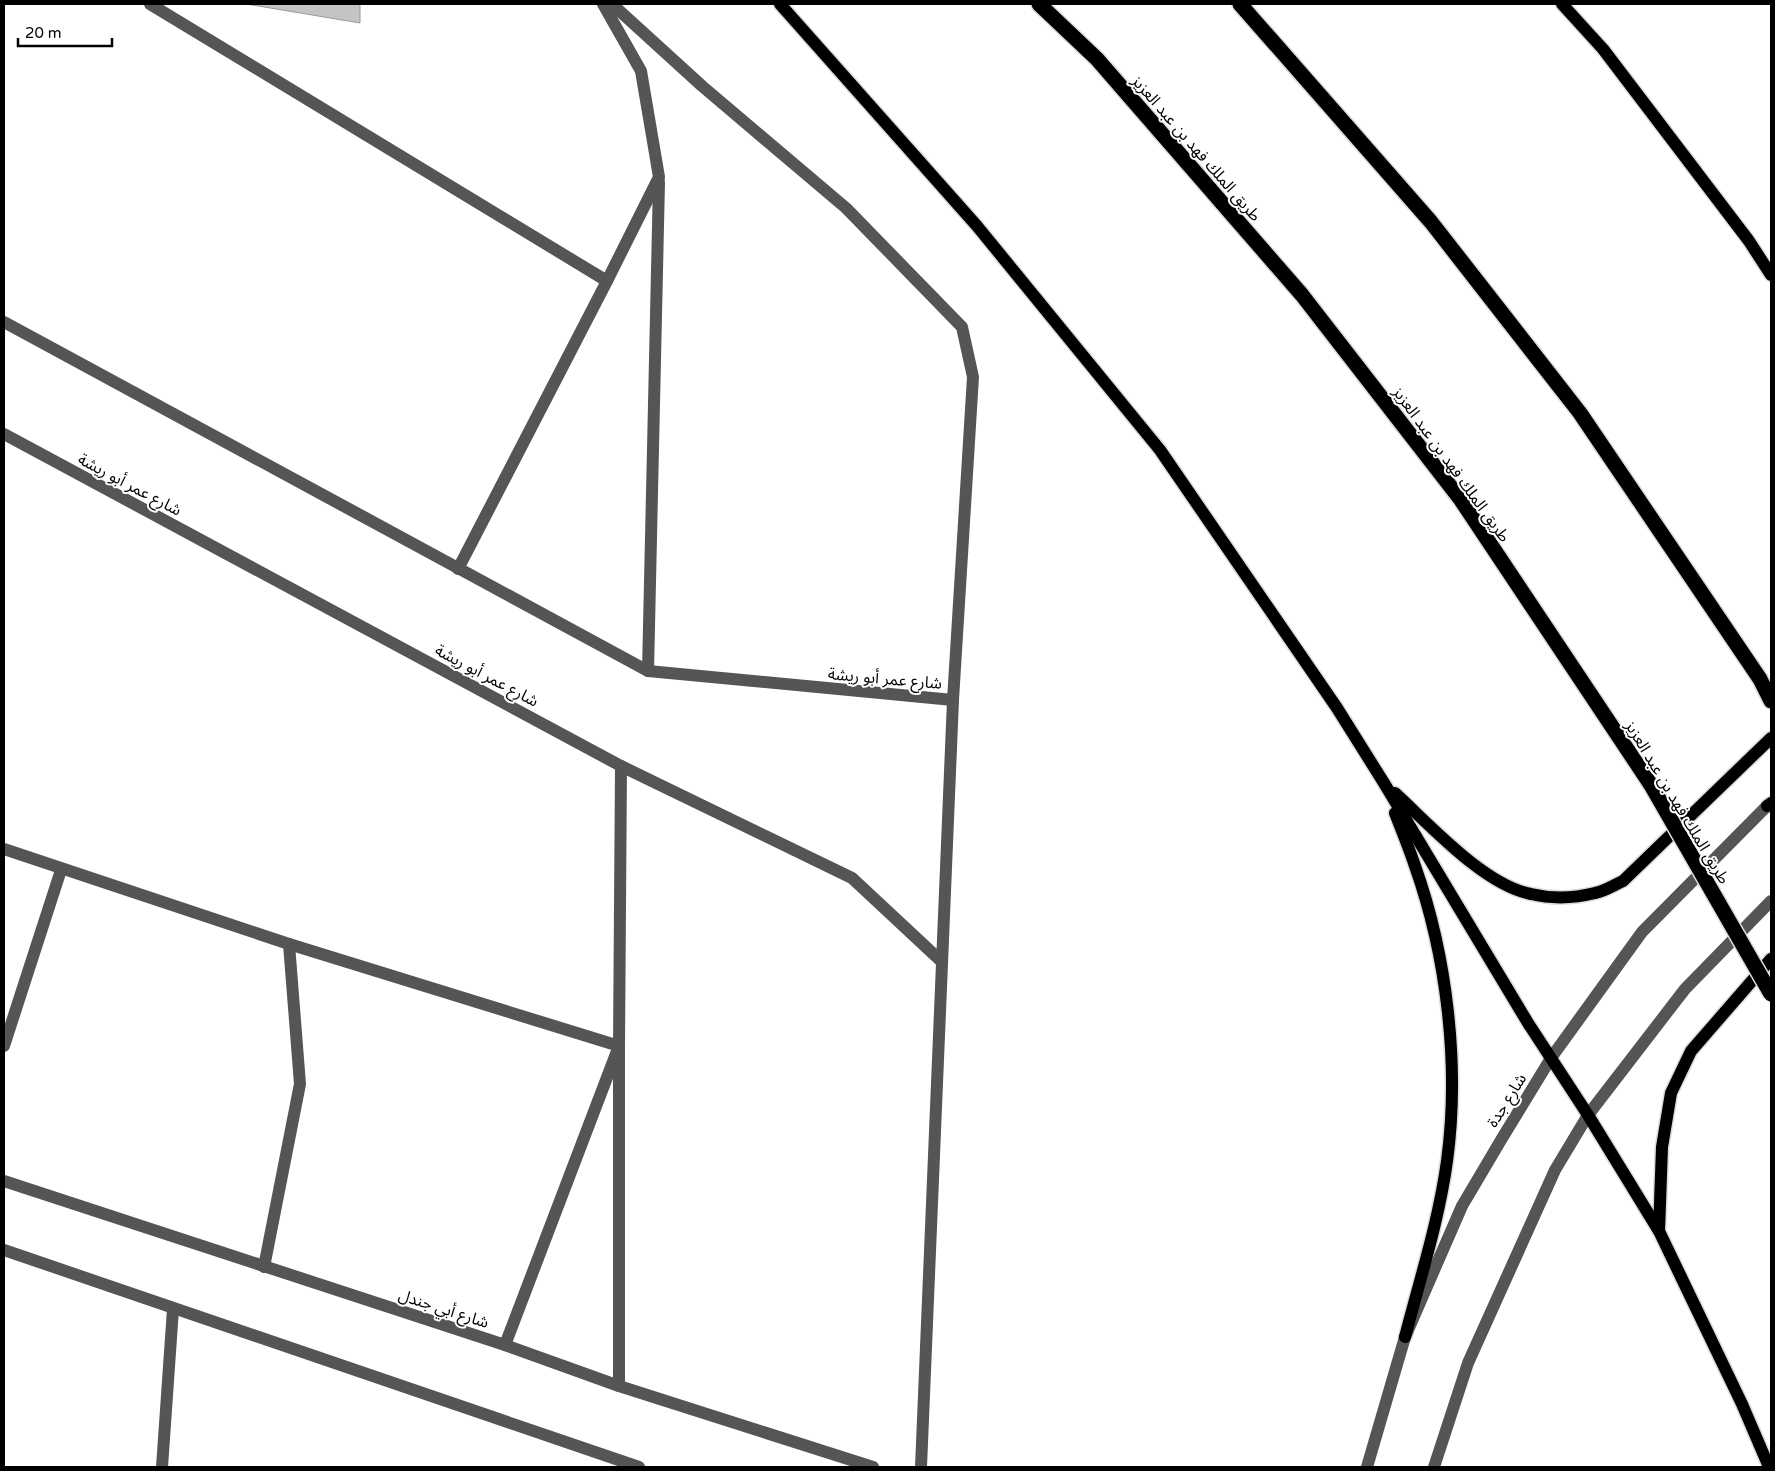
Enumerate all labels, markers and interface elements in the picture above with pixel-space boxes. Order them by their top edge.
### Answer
scale bar [18,15,111,47]
text: 20 m [25,24,62,42]
street label: طريق الملك فهد بن عبد العزيز [1127,71,1265,226]
street label: طريق الملك فهد بن عبد العزيز [1388,382,1514,546]
street label: شارع عمر أبو ريشة [73,449,185,522]
street label: شارع عمر أبو ريشة [430,640,542,713]
street label: شارع عمر أبو ريشة [827,664,943,696]
street label: طريق الملك فهد بن عبد العزيز [1620,716,1734,888]
street label: شارع جدة [1483,1070,1533,1132]
street label: شارع أبي جندل [395,1285,491,1335]

